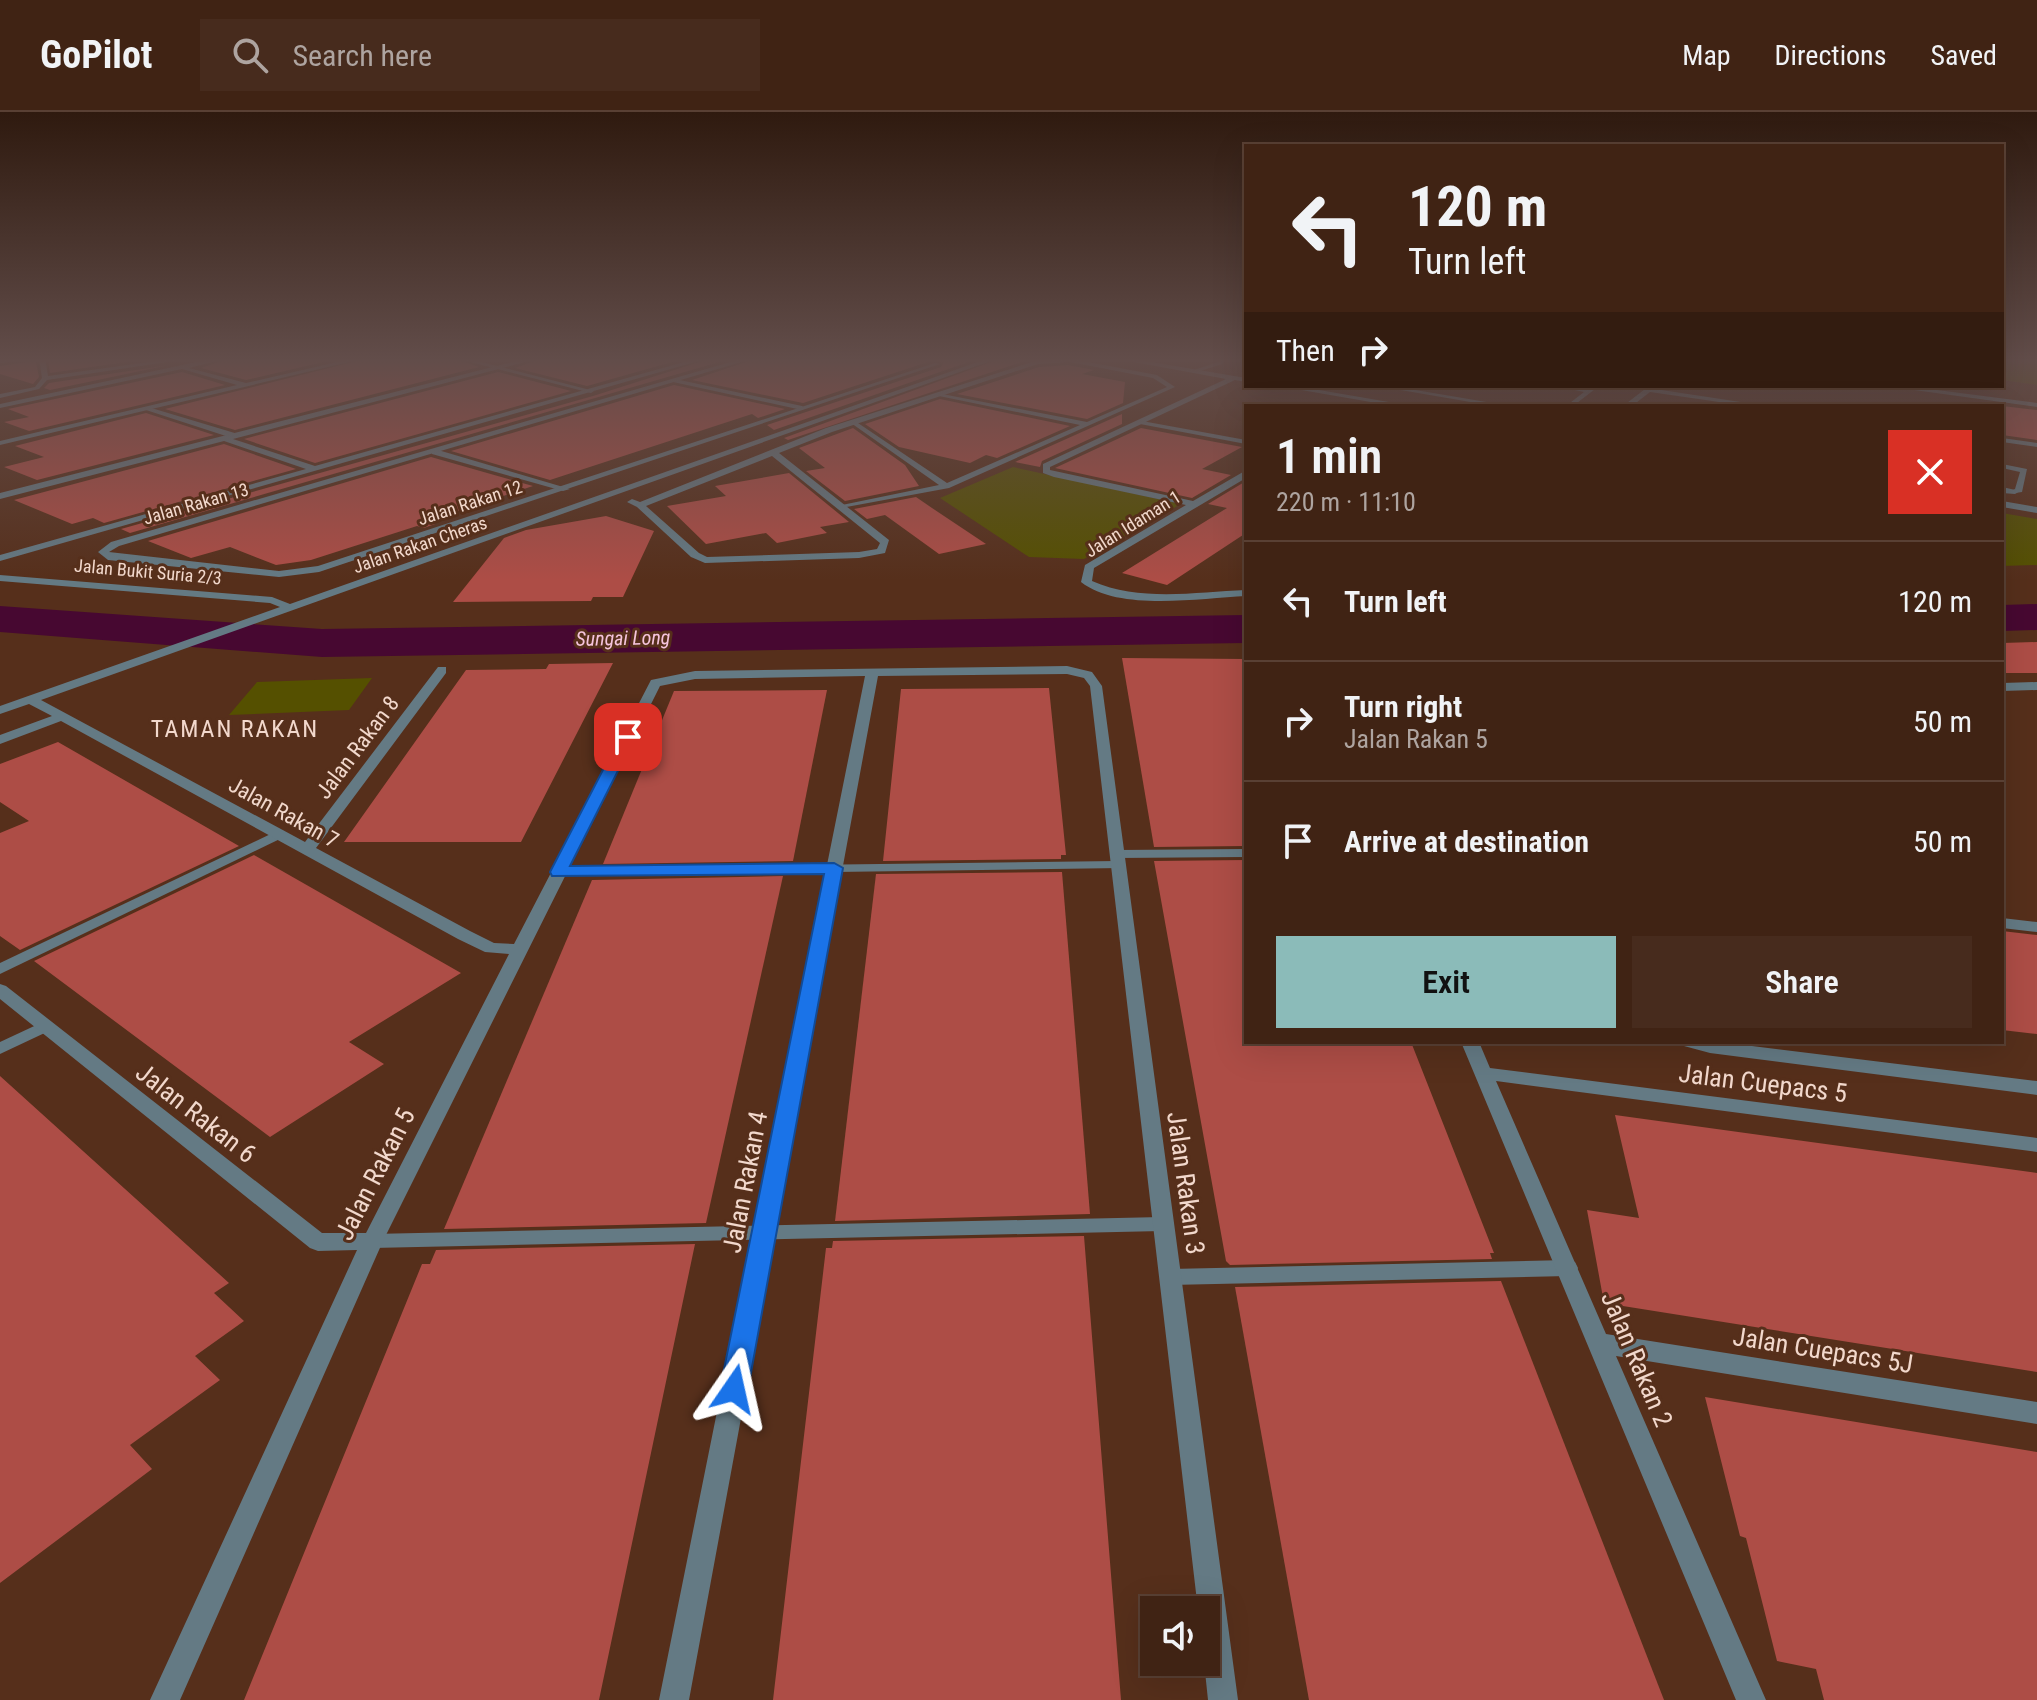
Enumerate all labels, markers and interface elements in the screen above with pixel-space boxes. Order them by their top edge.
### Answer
search box [200,19,760,91]
text: GoPilot [40,33,152,77]
icon: search [228,33,272,77]
text: Search here [292,38,432,73]
text: Map [1682,39,1731,72]
text: Directions [1775,39,1886,72]
text: Saved [1930,39,1997,72]
text: 120 m [1408,174,1547,240]
icon: left [1276,176,1380,280]
text: Turn left [1408,241,1526,283]
icon: right [1351,328,1395,372]
text: Then [1276,333,1335,368]
text: 1 min [1276,428,1382,485]
button: close [1888,430,1972,514]
street label: Jalan Rakan 12 [415,476,525,529]
street label: Jalan Rakan 13 [141,478,251,529]
street label: Jalan Idaman 1 [1081,486,1184,561]
text: 220 m · 11:10 [1276,487,1416,517]
street label: Jalan Rakan Cheras [350,512,489,577]
street label: Jalan Bukit Suria 2/3 [73,555,223,588]
icon: left [1276,579,1320,623]
text: Turn left [1344,584,1447,619]
text: 120 m [1898,584,1972,619]
water label: Sungai Long [575,625,671,651]
text: Turn right [1344,689,1462,724]
street label: Jalan Rakan 8 [311,691,404,803]
icon: right [1276,699,1320,743]
pin [594,703,662,771]
text: 50 m [1913,704,1972,739]
district label: TAMAN RAKAN [151,715,319,743]
icon: arrive [606,715,650,759]
text: Jalan Rakan 5 [1344,724,1488,754]
street label: Jalan Rakan 7 [224,772,343,853]
icon: arrive [1276,819,1320,863]
text: Arrive at destination [1344,824,1589,859]
text: 50 m [1913,824,1972,859]
button: Exit [1276,936,1616,1028]
button: Share [1632,936,1972,1028]
street label: Jalan Rakan 6 [130,1057,262,1169]
street label: Jalan Cuepacs 5 [1677,1058,1849,1108]
street label: Jalan Rakan 5 [329,1103,421,1245]
street label: Jalan Rakan 4 [717,1108,773,1255]
street label: Jalan Rakan 3 [1161,1110,1211,1256]
street label: Jalan Rakan 2 [1595,1287,1679,1431]
street label: Jalan Cuepacs 5J [1731,1321,1915,1379]
position arrow [692,1347,776,1431]
map controls [1140,1596,1220,1676]
button: sound [1140,1596,1220,1676]

